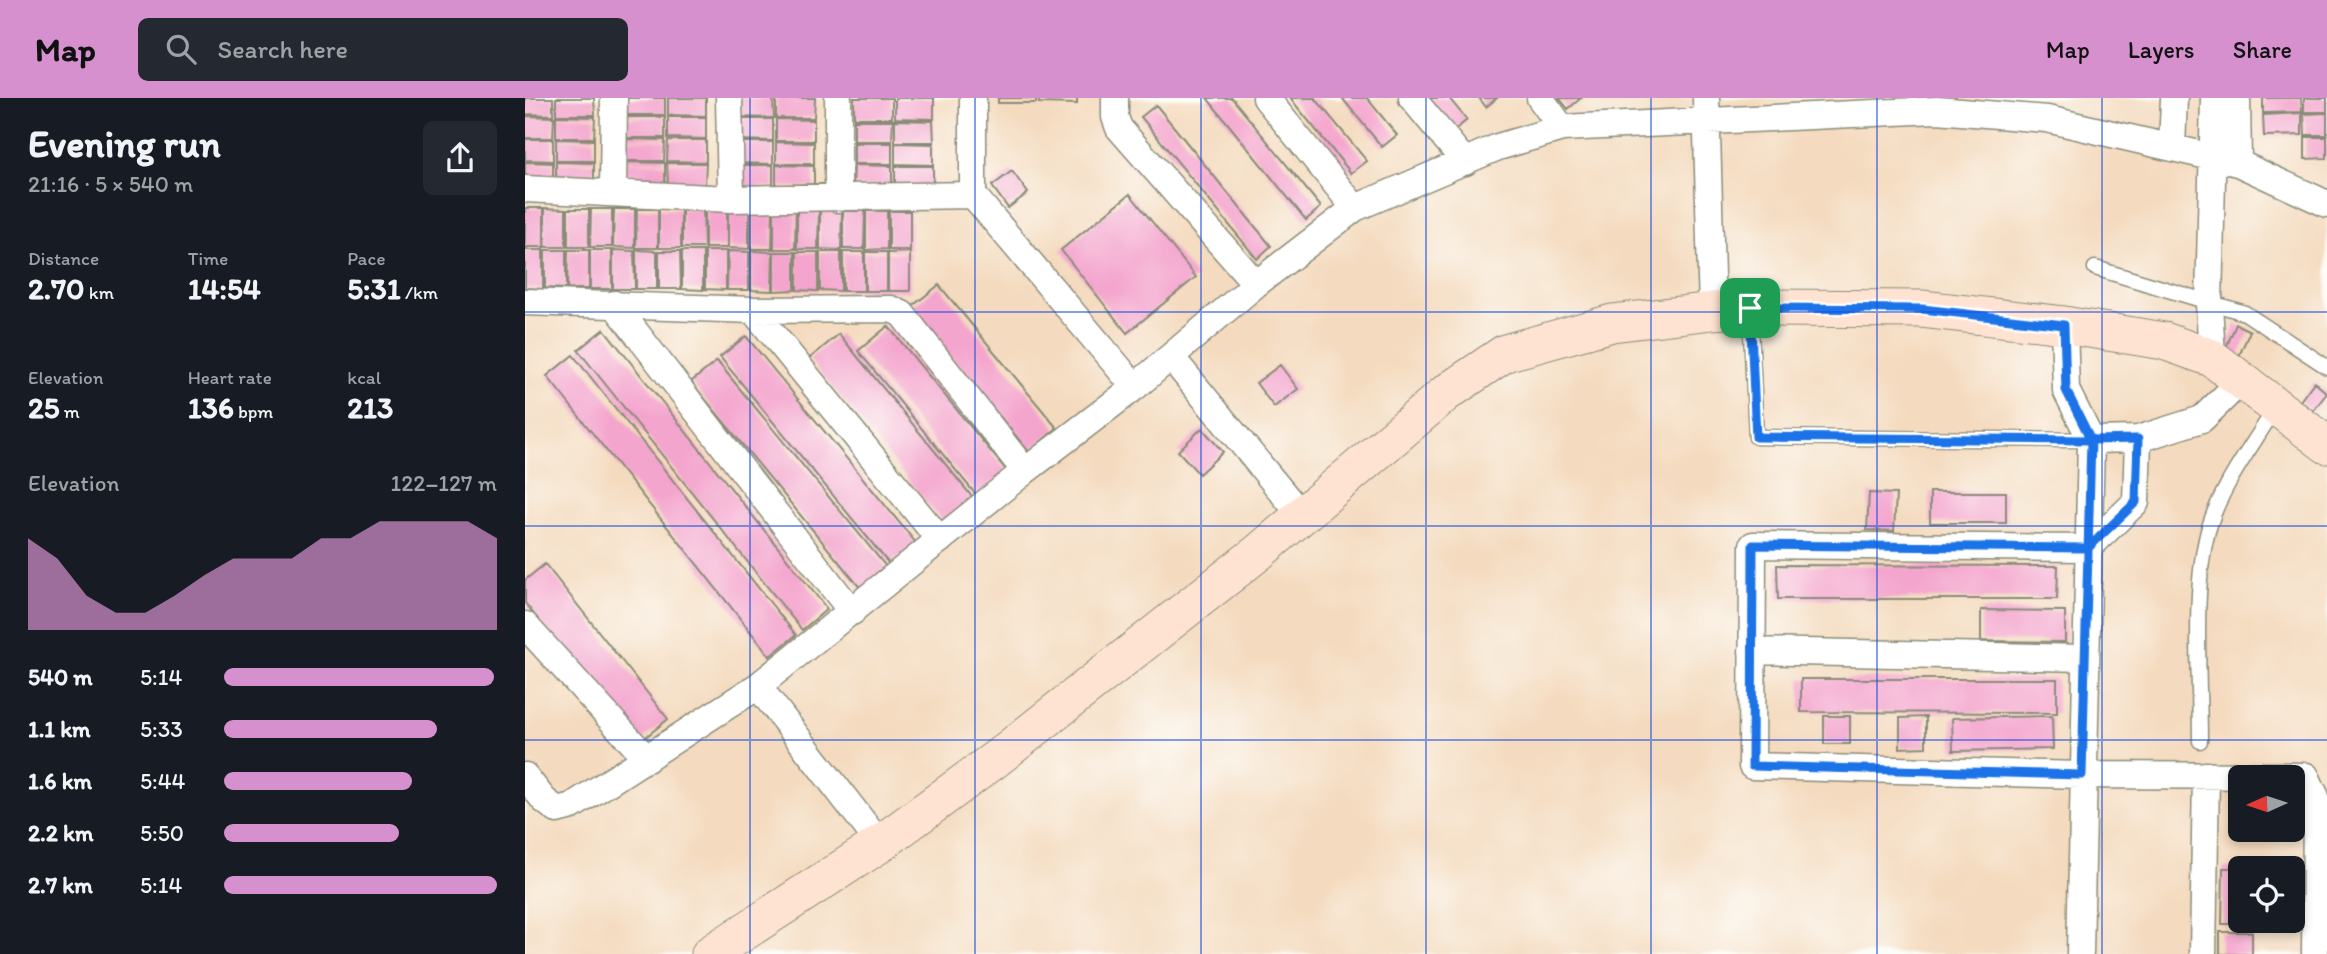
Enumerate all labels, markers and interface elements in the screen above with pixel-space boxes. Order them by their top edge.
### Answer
search box [138,18,628,81]
text: Map [35,30,96,69]
icon: search [162,30,200,68]
text: Search here [218,33,348,65]
text: Map [2046,35,2090,64]
text: Layers [2128,35,2195,64]
text: Share [2233,35,2292,64]
text: Evening run [28,121,221,167]
button: share [423,121,497,195]
text: 21:16 · 5 × 540 m [28,170,193,198]
text: Distance [28,247,99,270]
text: Time [188,247,228,270]
text: Pace [347,247,385,270]
text: 2.70 [28,270,85,307]
text: 14:54 [188,270,261,307]
text: 5:31 [347,270,401,307]
pin [1720,278,1780,338]
text: km [85,281,114,304]
text: /km [401,281,438,304]
icon: arrive [1731,289,1769,327]
text: Elevation [28,366,104,389]
text: Heart rate [188,366,272,389]
text: kcal [347,366,381,389]
text: 25 [28,389,60,426]
text: 136 [188,389,234,426]
text: 213 [347,389,393,426]
text: m [60,400,80,423]
text: bpm [234,400,273,423]
text: Elevation [28,469,119,497]
text: 122–127 m [391,469,497,497]
text: 540 m [28,663,93,691]
text: 5:14 [140,663,182,691]
text: 1.1 km [28,715,91,743]
text: 5:33 [140,715,183,743]
north arrow [2228,765,2305,842]
map controls [2228,765,2305,933]
text: 1.6 km [28,767,92,795]
text: 5:44 [140,767,185,795]
text: 2.2 km [28,819,93,847]
text: 5:50 [140,819,184,847]
button: locate [2228,856,2305,933]
text: 2.7 km [28,871,93,899]
text: 5:14 [140,871,182,899]

